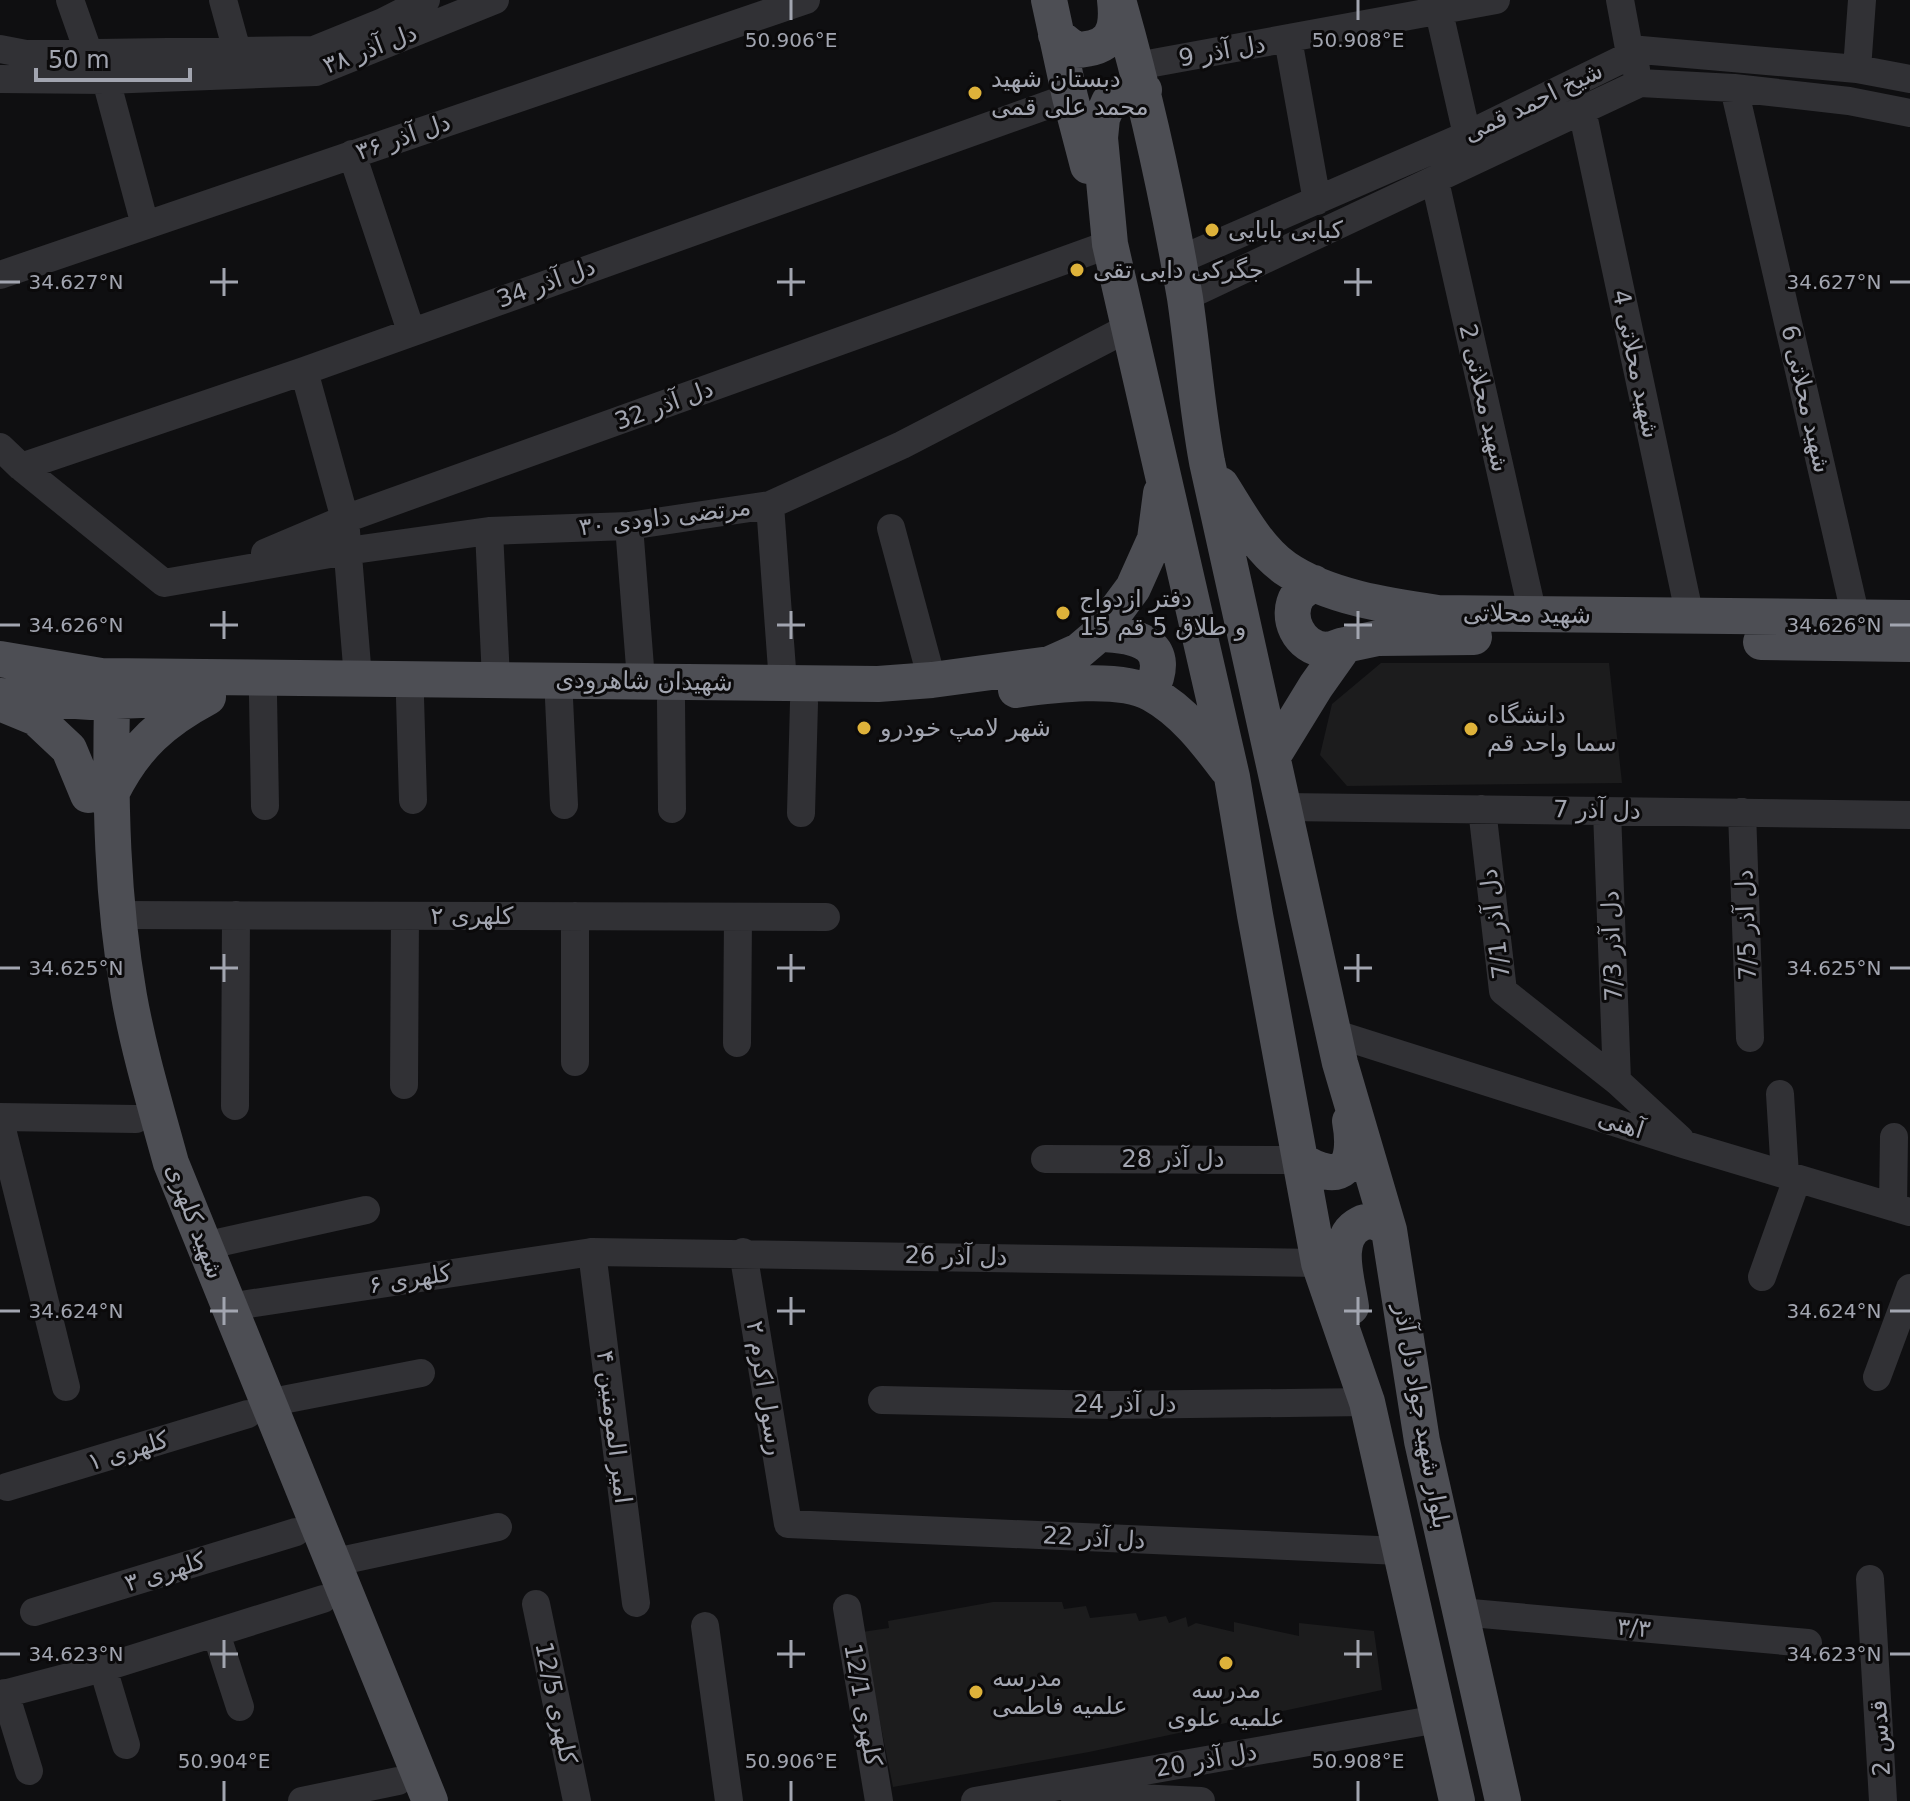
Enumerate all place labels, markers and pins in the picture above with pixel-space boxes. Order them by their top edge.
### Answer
place label: دبستان شهید محمد علی قمی [991,65,1149,121]
marker: دبستان شهید محمد علی قمی [966,84,984,102]
place label: کبابی بابایی [1228,216,1344,244]
marker: کبابی بابایی [1203,221,1221,239]
place label: جگرکی دایی تقی [1093,256,1264,284]
marker: جگرکی دایی تقی [1068,261,1086,279]
place label: دفتر ازدواج 15 و طلاق 5 قم [1079,585,1246,641]
marker: دفتر ازدواج 15 و طلاق 5 قم [1054,604,1072,622]
place label: دانشگاه سما واحد قم [1487,701,1617,757]
place label: شهر لامپ خودرو [879,714,1051,742]
marker: شهر لامپ خودرو [855,719,873,737]
marker: دانشگاه سما واحد قم [1462,720,1480,738]
marker: مدرسه علمیه علوی [1217,1654,1235,1672]
place label: مدرسه علمیه فاطمی [992,1664,1128,1720]
place label: مدرسه علمیه علوی [1167,1676,1285,1732]
marker: مدرسه علمیه فاطمی [967,1683,985,1701]

